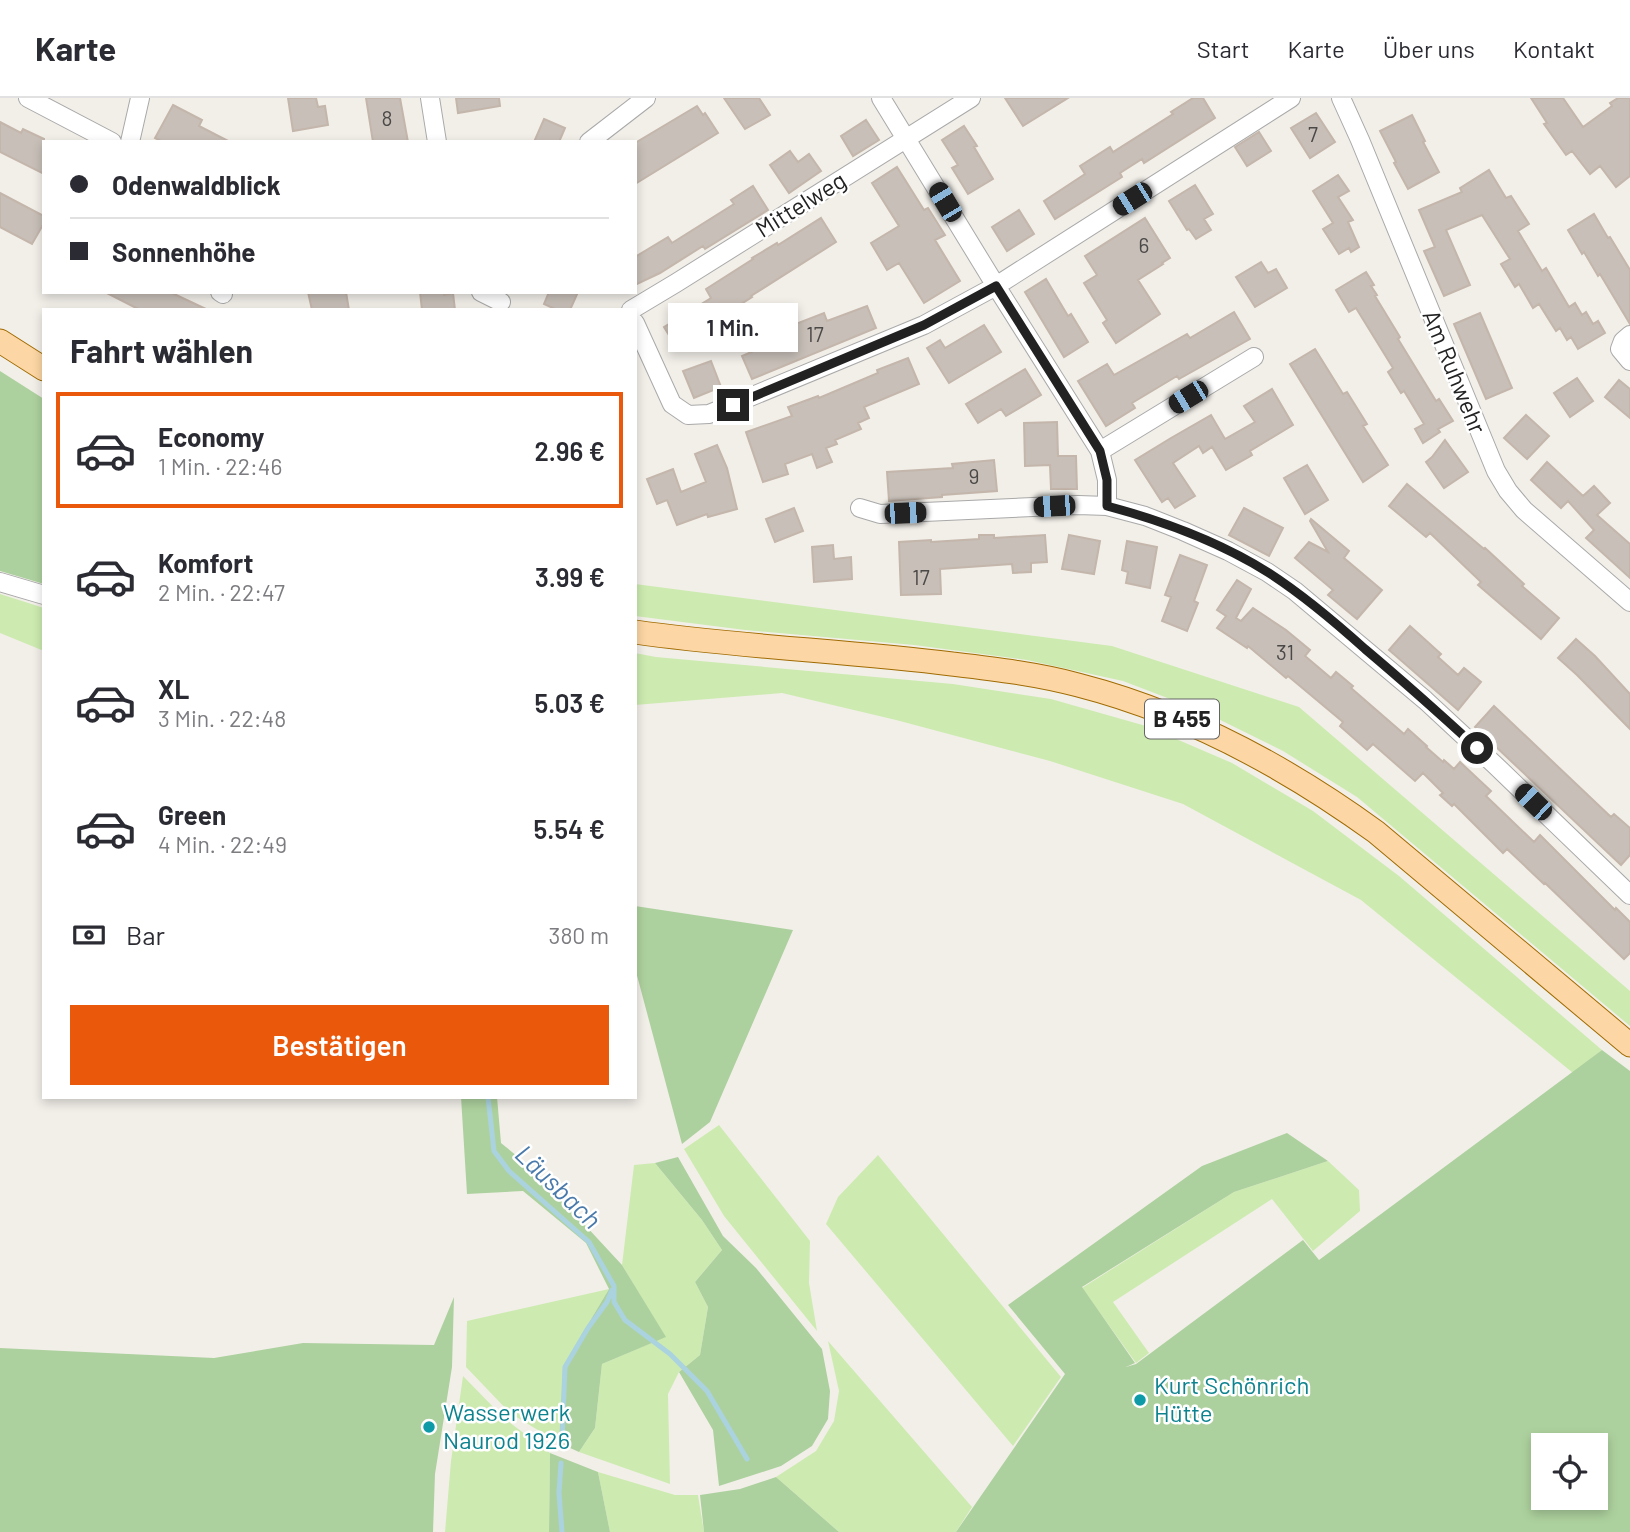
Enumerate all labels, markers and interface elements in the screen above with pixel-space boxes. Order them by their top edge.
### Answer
text: Karte [35,28,116,68]
text: Start [1197,34,1250,63]
text: Karte [1288,34,1345,63]
text: Über uns [1383,34,1475,63]
text: Kontakt [1513,34,1595,63]
house number: 8 [382,105,392,130]
house number: 7 [1308,121,1318,146]
street label: Mittelweg [750,165,851,243]
text: Odenwaldblick [112,169,281,200]
car [926,179,965,225]
car [1109,179,1156,219]
house number: 6 [1139,232,1149,257]
text: Sonnenhöhe [112,236,255,267]
callout: 1 Min. [668,303,798,352]
street label: Am Ruhwehr [1417,305,1493,438]
text: 1 Min. [706,313,760,341]
house number: 17 [806,321,824,346]
text: Fahrt wählen [70,331,253,369]
car [1165,377,1212,417]
route end [717,389,749,421]
icon: car [74,419,137,482]
text: Economy [158,421,264,452]
text: 2.96 € [534,435,605,466]
text: 1 Min. · 22:46 [158,452,282,480]
house number: 9 [969,463,979,488]
car [1033,494,1076,518]
car [884,502,927,524]
icon: car [74,545,137,608]
text: Komfort [158,547,253,578]
text: 3.99 € [535,561,605,592]
house number: 17 [912,564,930,589]
text: 2 Min. · 22:47 [158,578,285,606]
house number: 31 [1276,639,1294,664]
icon: car [74,671,137,734]
text: XL [158,673,189,704]
text: 5.03 € [535,687,605,718]
road number: B 455 [1145,699,1219,738]
text: 3 Min. · 22:48 [158,704,286,732]
route start [1461,732,1493,764]
car [1511,780,1556,824]
icon: car [74,797,137,860]
text: Green [158,799,226,830]
text: 5.54 € [533,813,605,844]
text: 4 Min. · 22:49 [158,830,287,858]
icon: cash [70,916,108,954]
text: Bar [126,919,165,950]
text: 380 m [549,921,609,949]
button: Bestätigen [70,1005,609,1085]
water label: Läusbach [510,1138,608,1234]
place label: Kurt Schönrich Hütte [1154,1370,1309,1427]
marker: Kurt Schönrich Hütte [1132,1392,1148,1408]
place label: Wasserwerk Naurod 1926 [443,1397,571,1454]
marker: Wasserwerk Naurod 1926 [421,1419,437,1435]
map controls [1531,1433,1608,1510]
button: locate [1531,1433,1608,1510]

